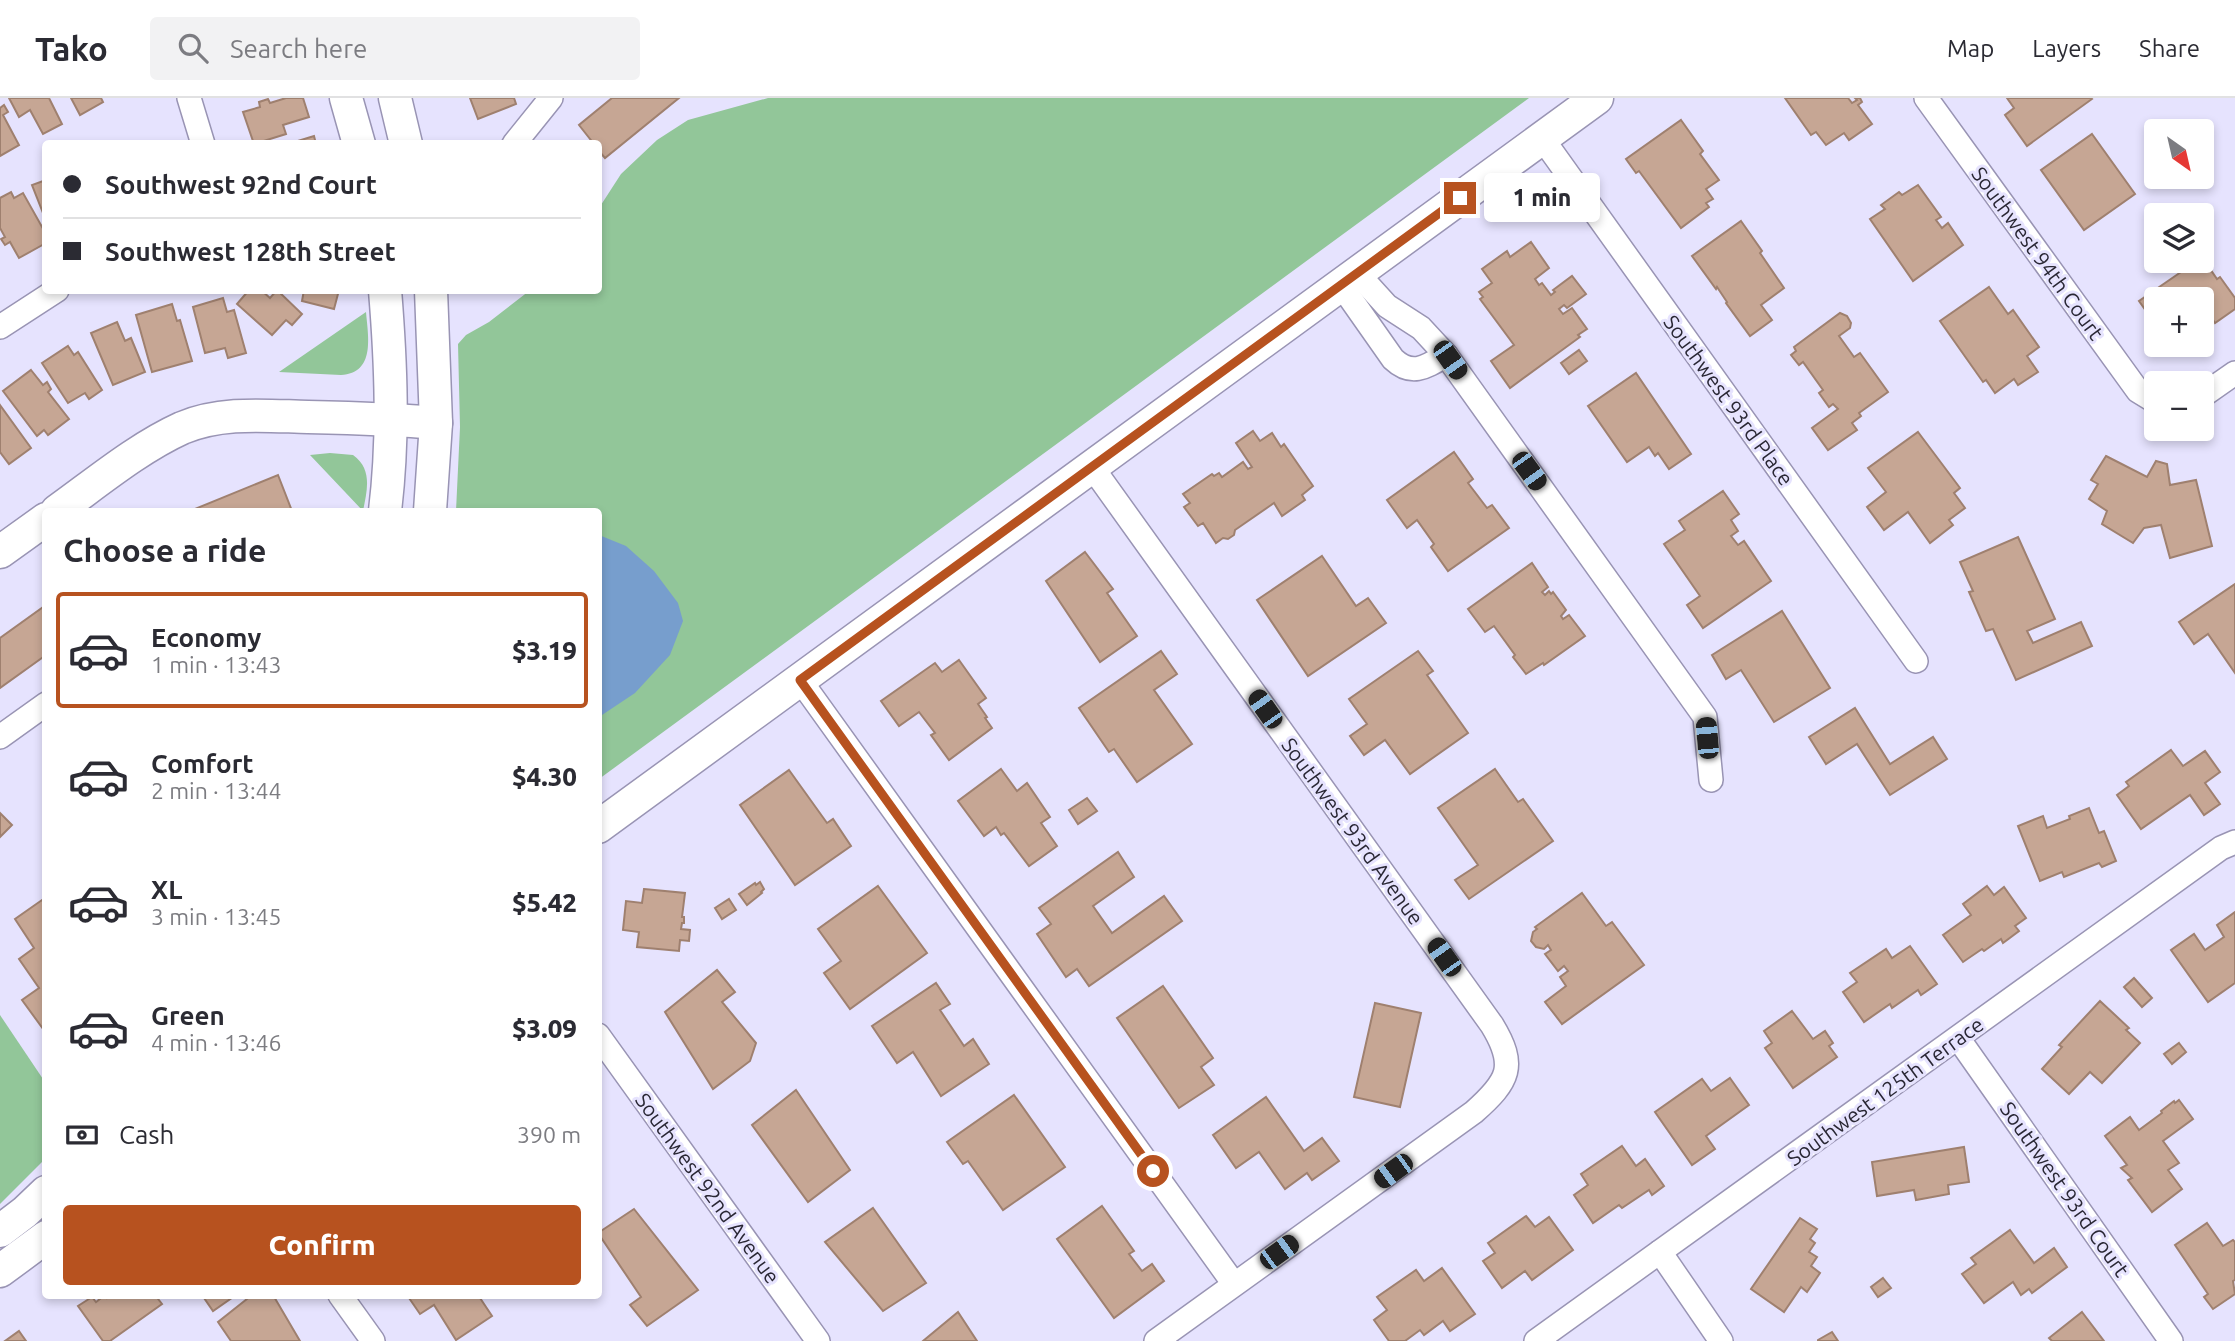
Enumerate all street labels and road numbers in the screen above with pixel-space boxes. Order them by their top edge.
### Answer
street label: Southwest 94th Court [1967,162,2109,344]
street label: Southwest 93rd Place [1659,310,1799,490]
street label: Southwest 93rd Avenue [1277,733,1429,929]
street label: Southwest 125th Terrace [1782,1012,1988,1170]
street label: Southwest 92nd Avenue [631,1088,785,1288]
street label: Southwest 93rd Court [1996,1097,2134,1281]

